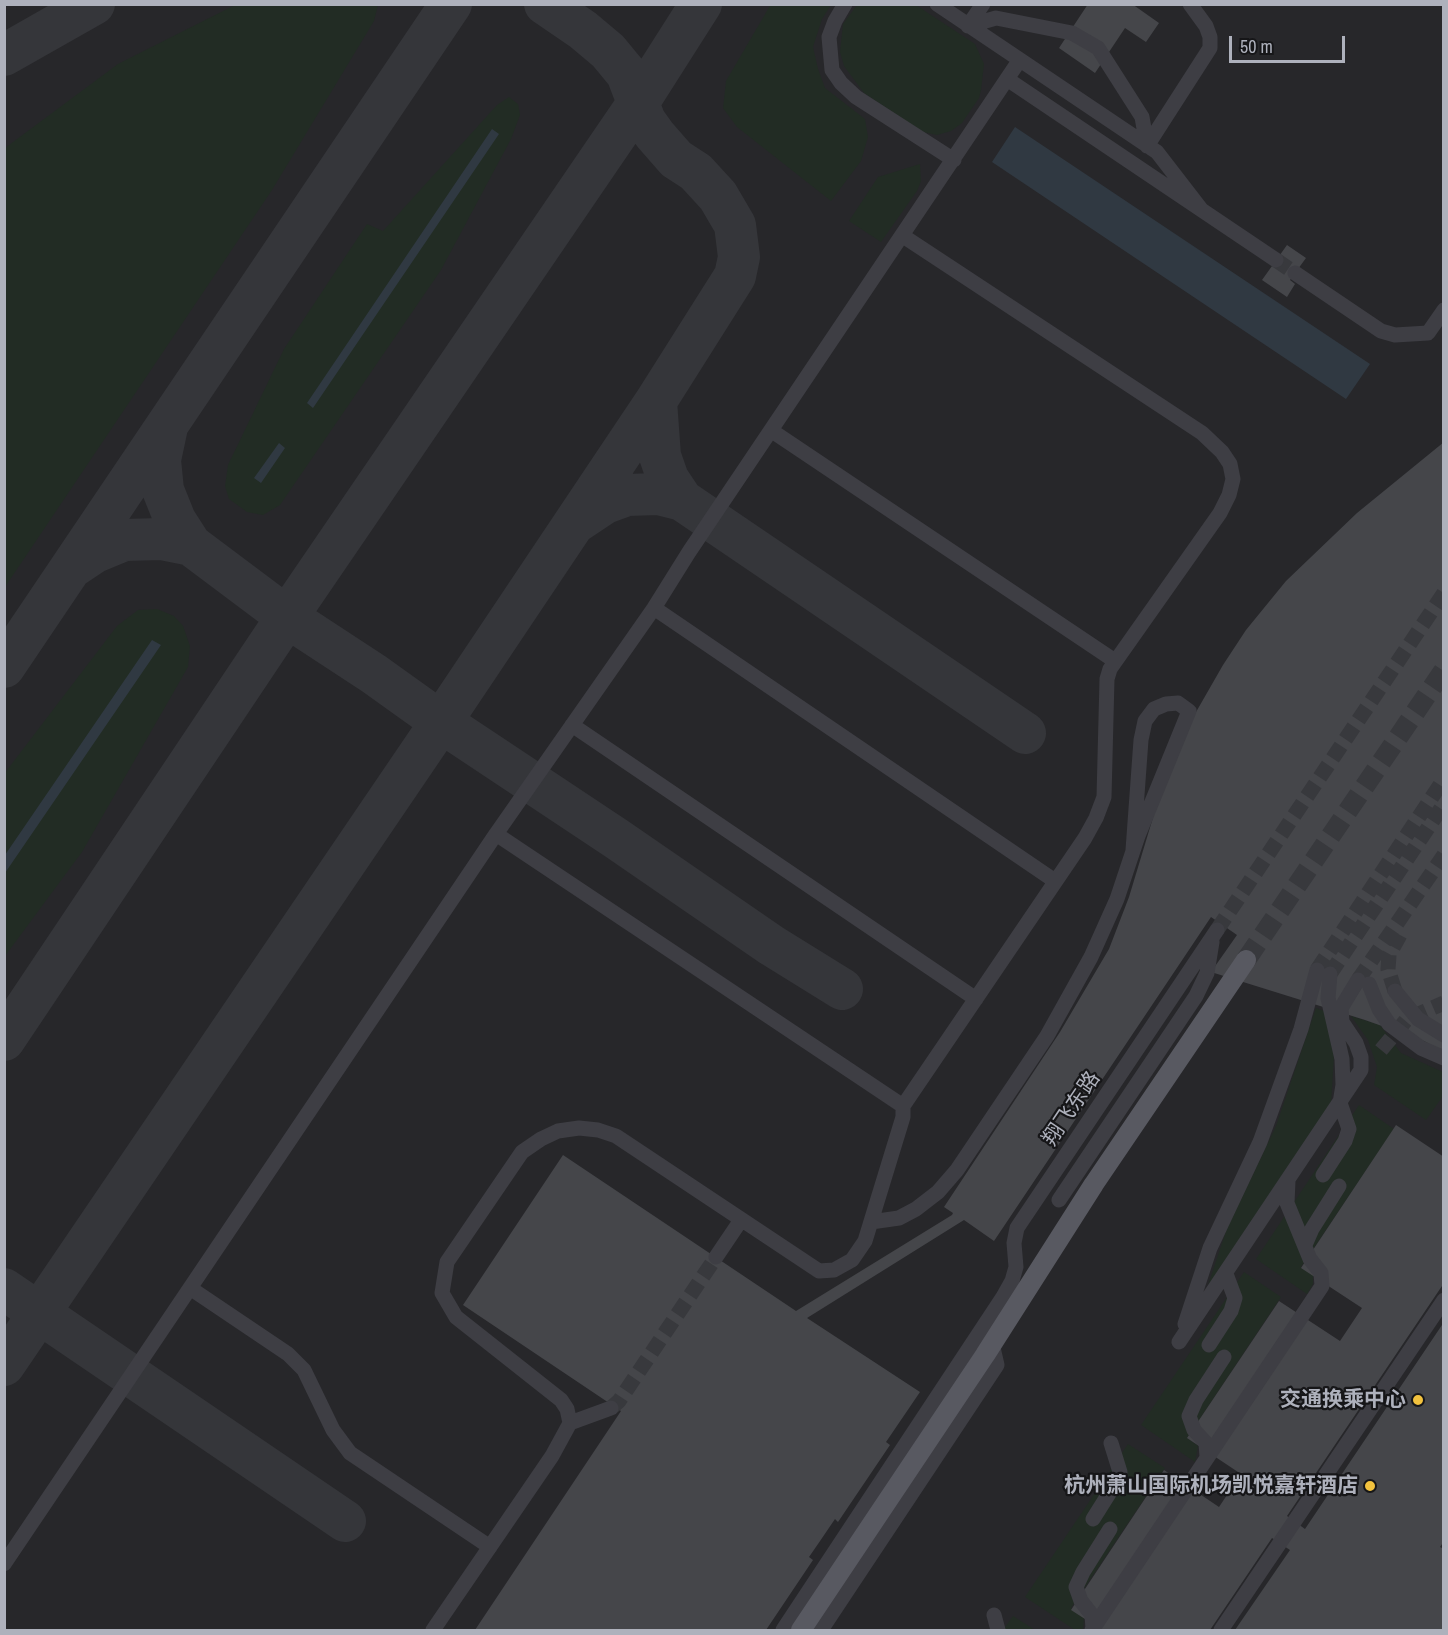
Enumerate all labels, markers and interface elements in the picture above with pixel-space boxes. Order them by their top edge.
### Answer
scale bar [1232,24,1348,62]
text: 50 m [1240,34,1273,59]
street label: 翔飞东路 [1038,1067,1106,1151]
place label: 交通换乘中心 [1280,1387,1406,1413]
marker: 交通换乘中心 [1411,1393,1425,1407]
place label: 杭州萧山国际机场凯悦嘉轩酒店 [1064,1473,1358,1499]
marker: 杭州萧山国际机场凯悦嘉轩酒店 [1363,1479,1377,1493]

